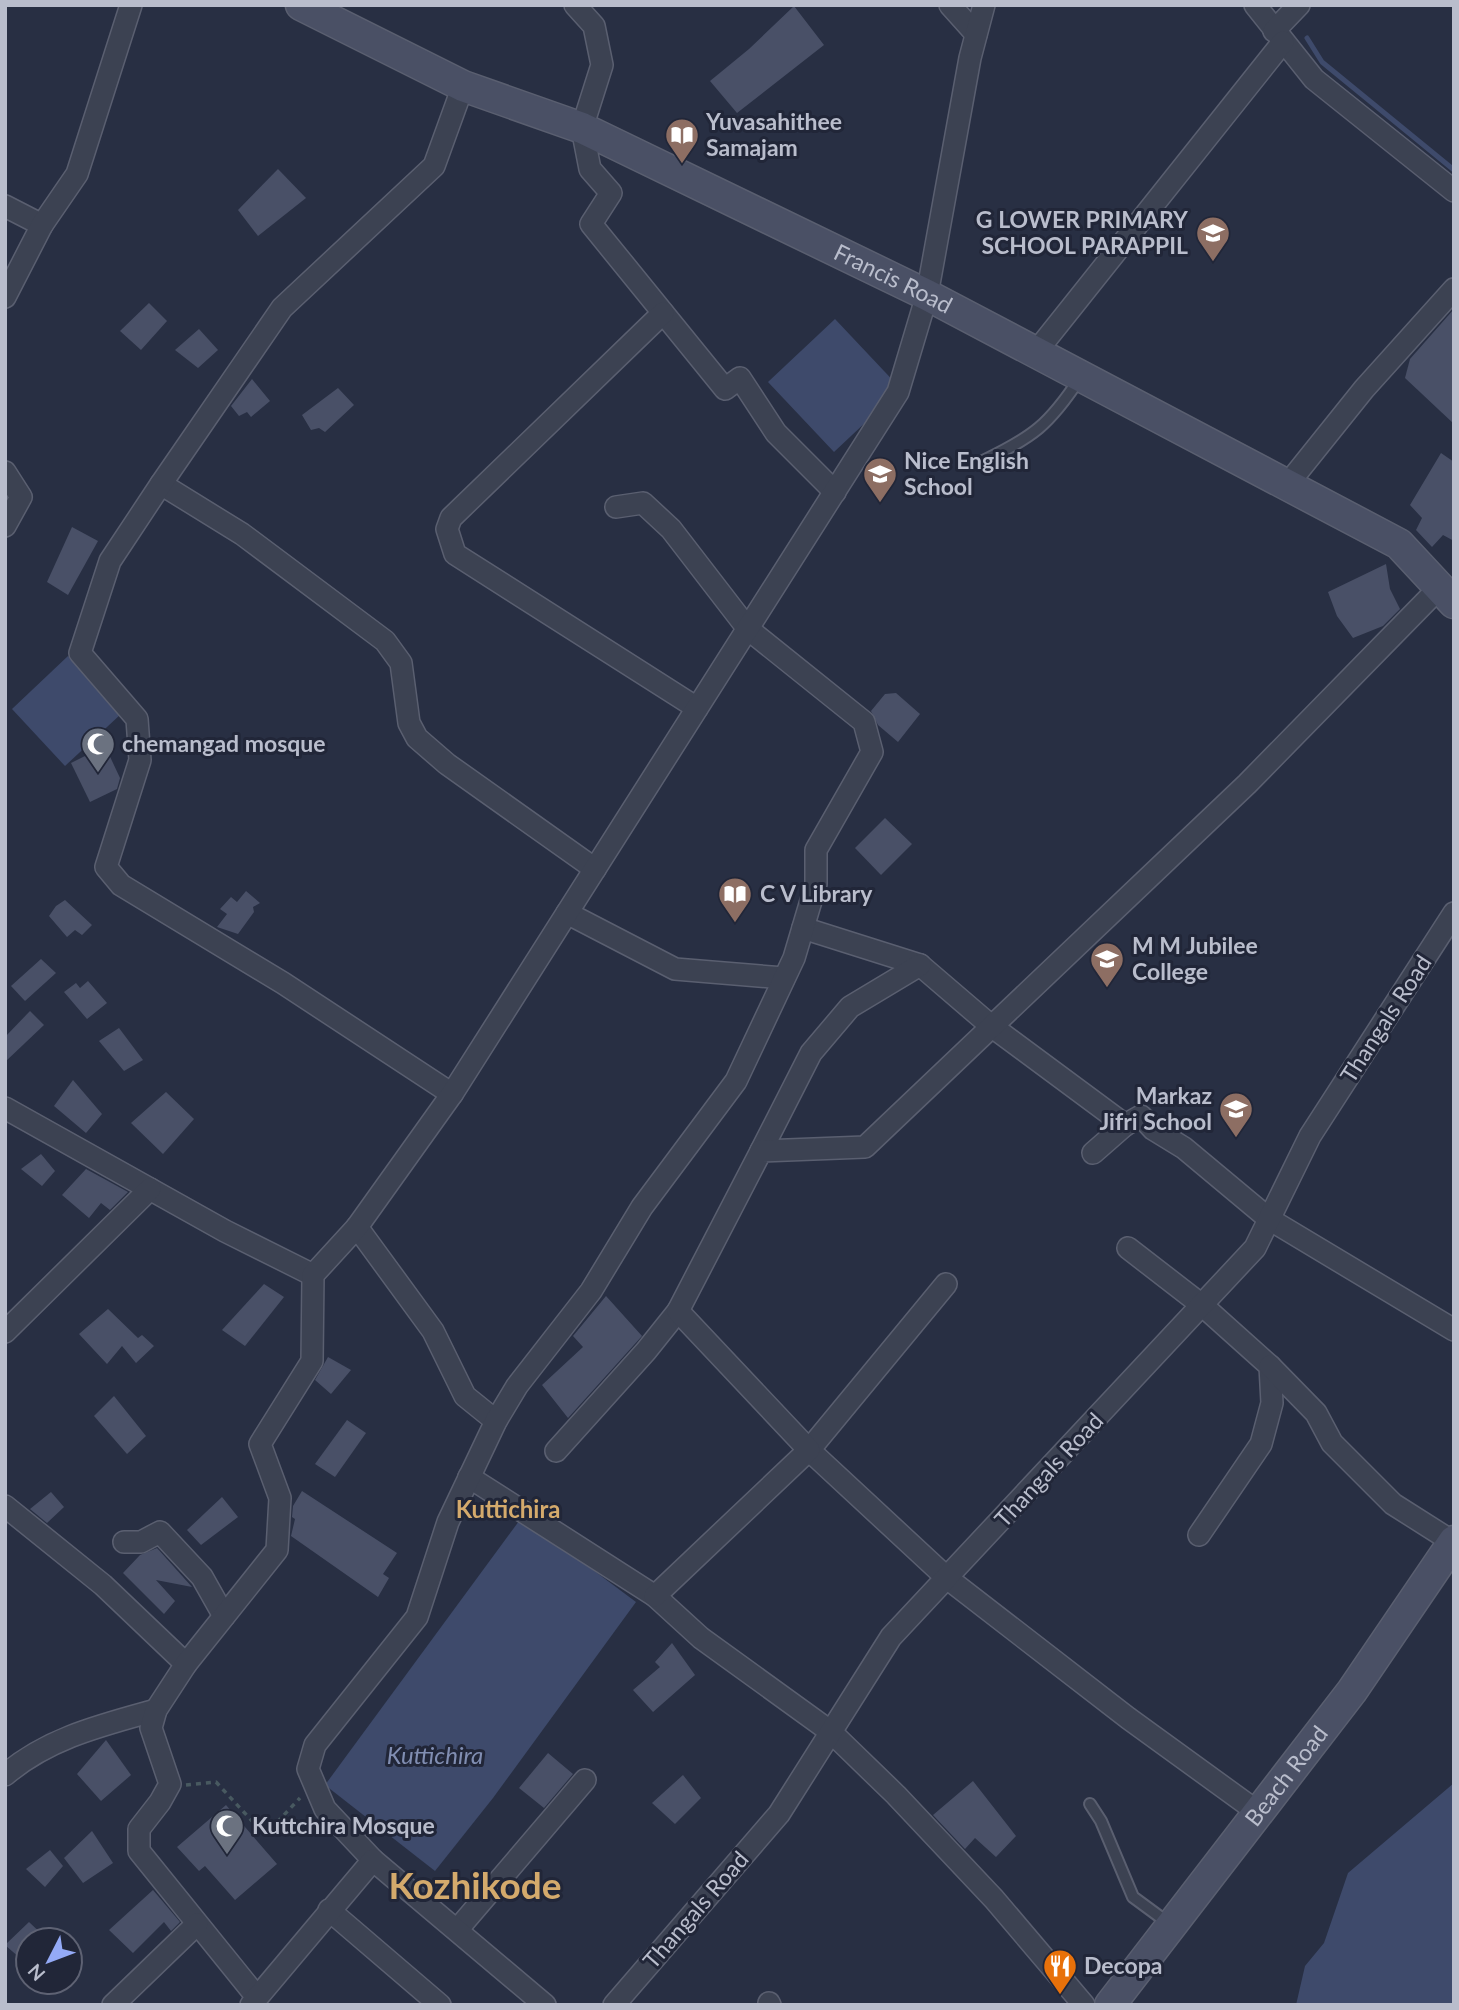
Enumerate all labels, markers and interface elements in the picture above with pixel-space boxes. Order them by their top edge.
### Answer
place label: Yuvasahithee Samajam [705,107,842,161]
library icon: Yuvasahithee Samajam [663,116,701,165]
place label: G LOWER PRIMARY SCHOOL PARAPPIL [976,205,1189,259]
school or university icon: G LOWER PRIMARY SCHOOL PARAPPIL [1194,214,1232,263]
street label: Francis Road [830,237,957,319]
place label: Nice English School [904,446,1029,500]
school or university icon: Nice English School [861,455,899,504]
mosque icon: chemangad mosque [79,725,117,774]
place label: chemangad mosque [122,729,326,757]
library icon: C V Library [716,875,754,924]
place label: C V Library [760,879,873,907]
place label: M M Jubilee College [1132,931,1258,985]
school or university icon: M M Jubilee College [1088,940,1126,989]
street label: Thangals Road [1334,950,1437,1087]
place label: Markaz Jifri School [1099,1081,1212,1135]
school or university icon: Markaz Jifri School [1217,1090,1255,1139]
street label: Thangals Road [988,1406,1108,1532]
district label: Kuttichira [456,1494,560,1523]
street label: Beach Road [1238,1720,1333,1831]
water label: Kuttichira [387,1740,483,1769]
mosque icon: Kuttchira Mosque [208,1807,246,1856]
place label: Kuttchira Mosque [252,1811,435,1839]
street label: Thangals Road [637,1845,754,1974]
district label: Kozhikode [388,1862,562,1907]
north arrow [14,1926,84,1996]
restaurant icon: Decopa [1041,1947,1079,1996]
place label: Decopa [1084,1951,1162,1979]
text: N [23,1960,49,1986]

